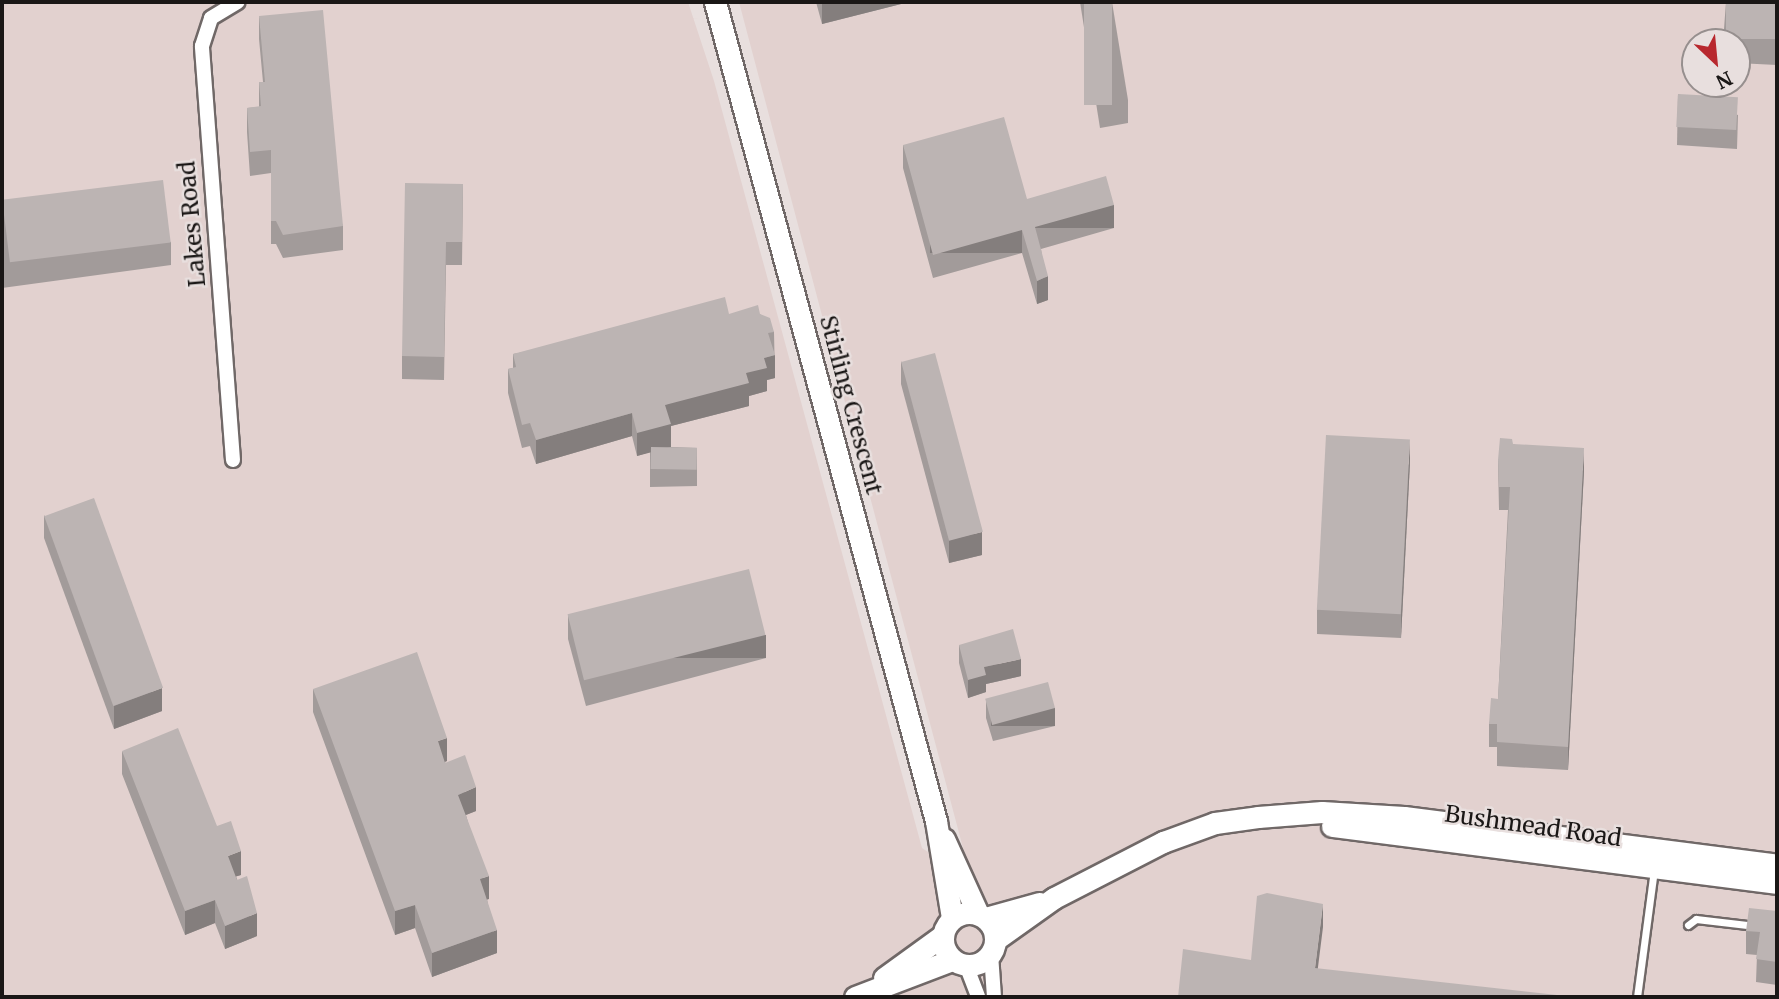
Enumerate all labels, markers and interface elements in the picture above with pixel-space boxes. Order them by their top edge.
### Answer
north arrow [1681,28,1751,98]
text: N [1712,66,1736,94]
street label: Lakes Road [173,160,211,288]
street label: Stirling Crescent [814,313,888,497]
street label: Bushmead Road [1443,800,1623,852]

